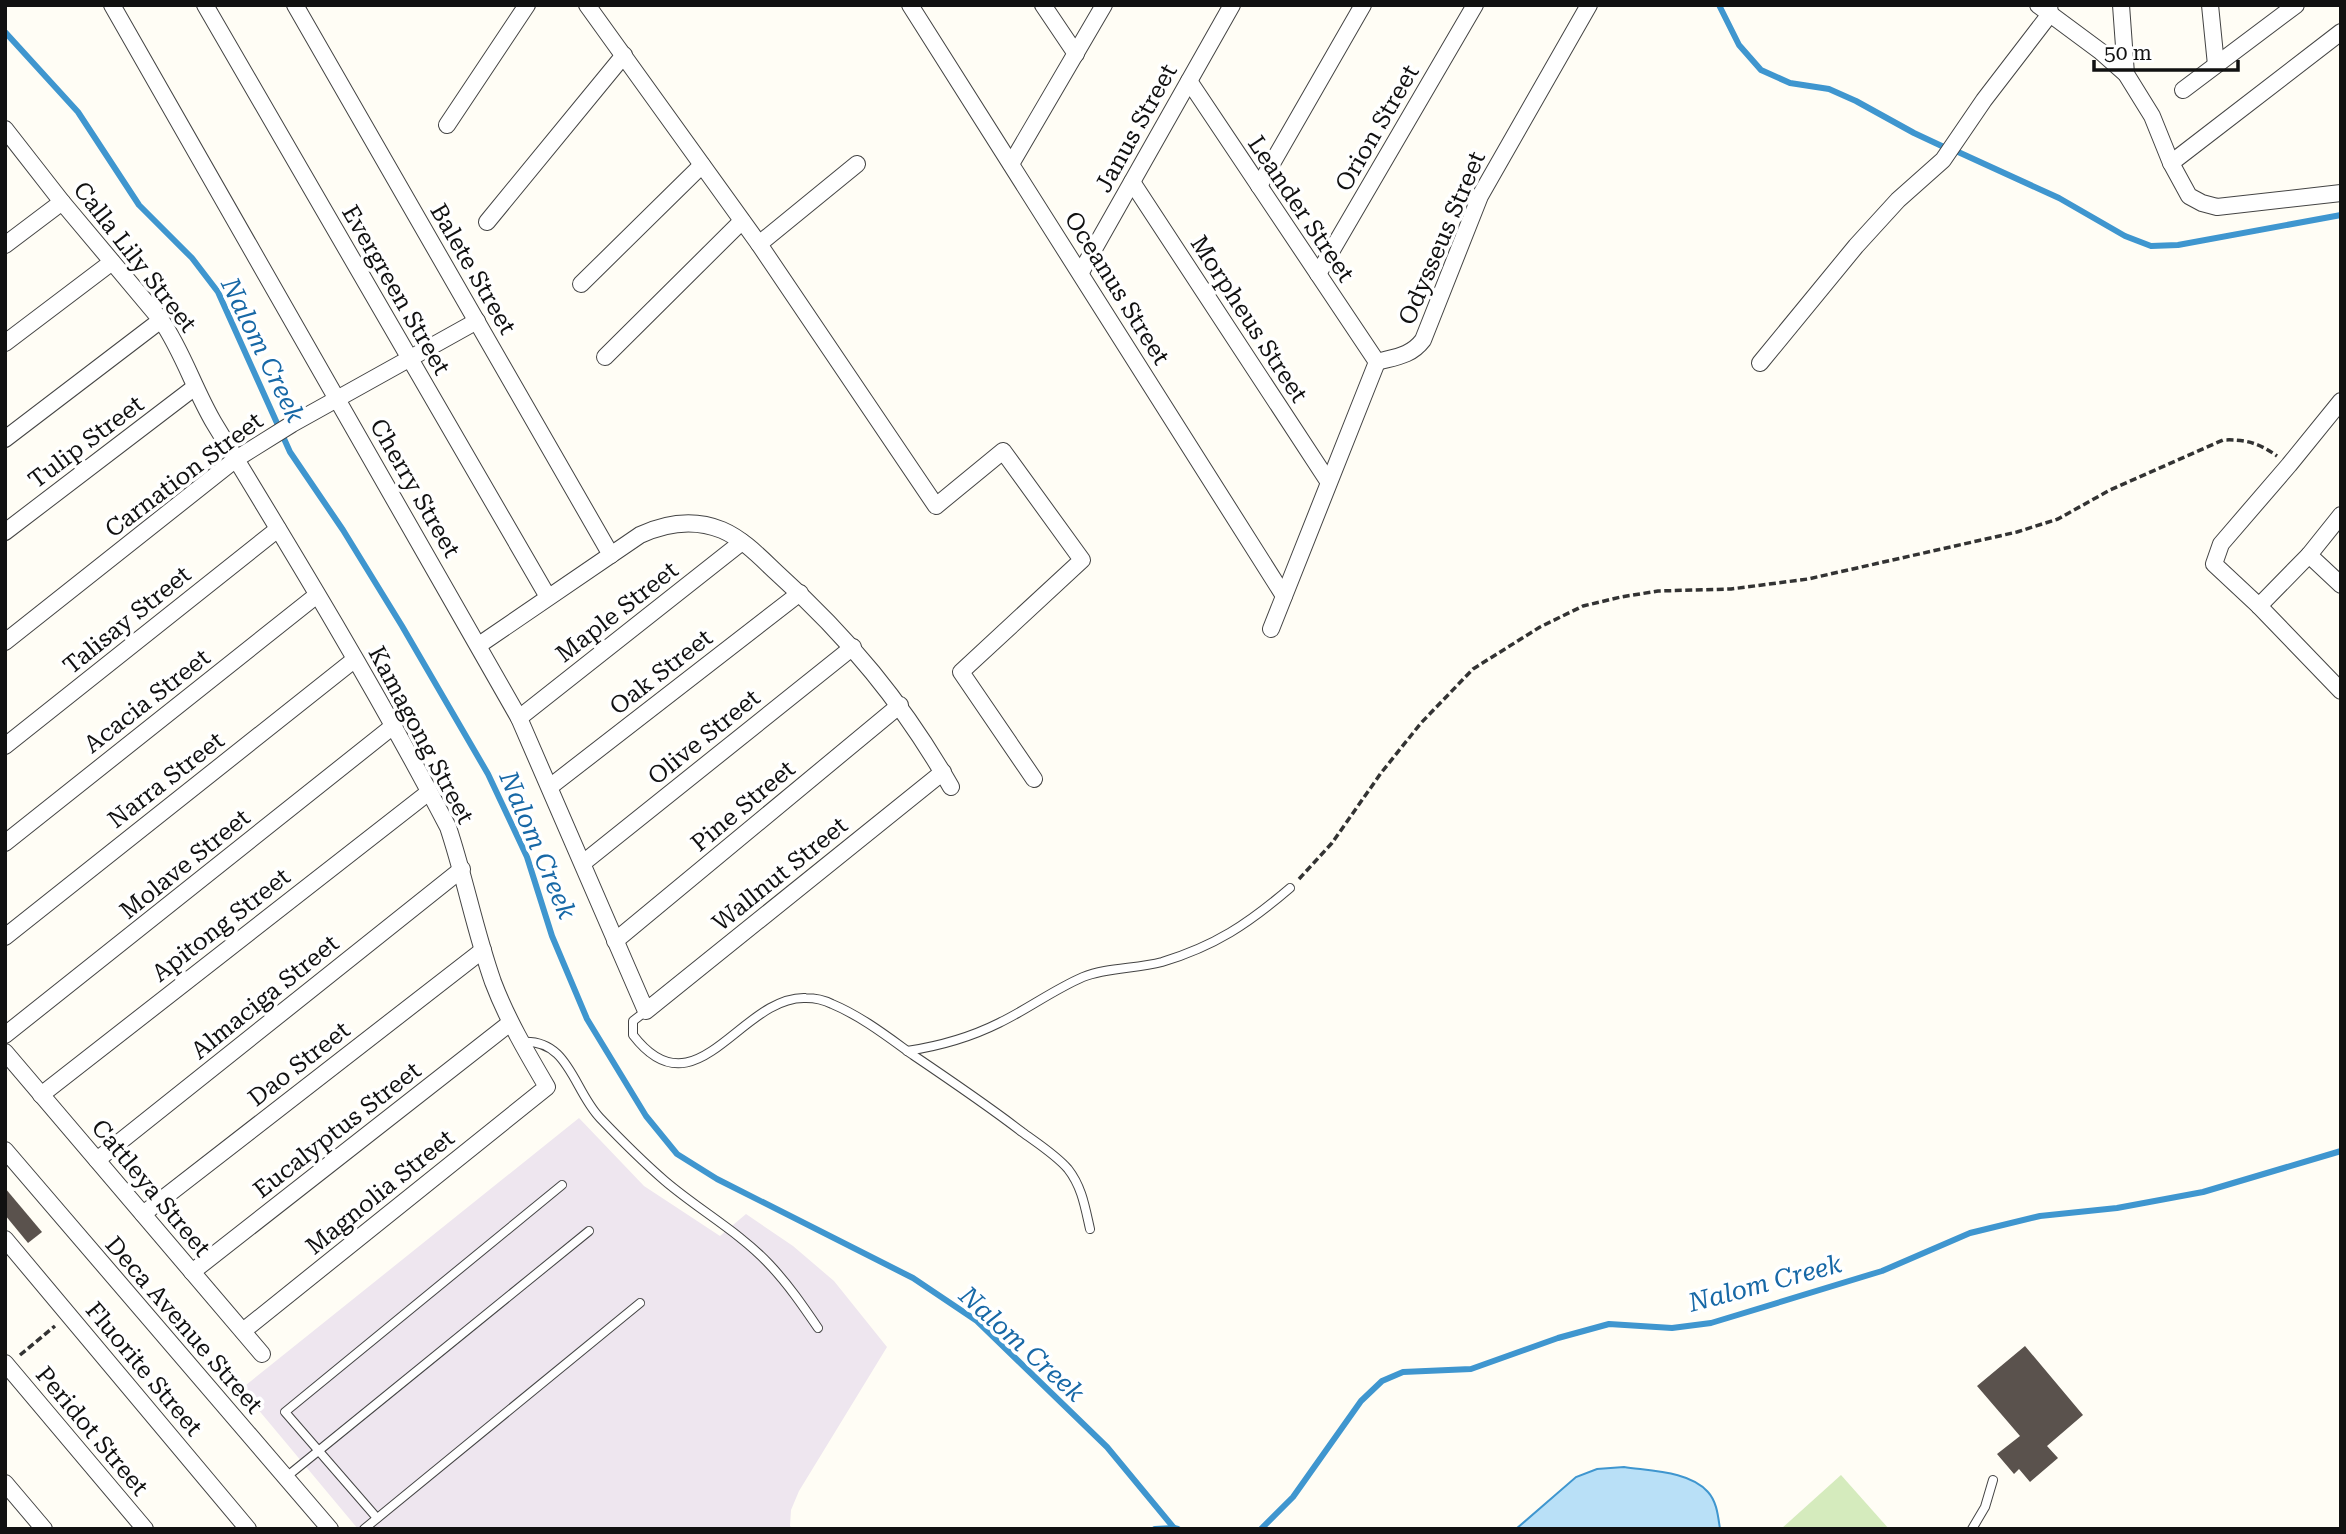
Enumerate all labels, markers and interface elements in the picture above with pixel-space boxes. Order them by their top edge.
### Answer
scale bar [2094,28,2238,72]
text: 50 m [2104,41,2152,65]
street label: Janus Street [1089,59,1183,197]
street label: Orion Street [1329,60,1425,196]
street label: Leander Street [1242,131,1360,287]
street label: Odysseus Street [1393,147,1491,329]
street label: Calla Lily Street [68,176,202,338]
street label: Balete Street [424,199,522,339]
street label: Evergreen Street [336,200,456,380]
street label: Oceanus Street [1059,206,1175,370]
street label: Morpheus Street [1185,230,1313,408]
water label: Nalom Creek [215,272,311,428]
street label: Tulip Street [23,390,149,494]
street label: Carnation Street [100,407,268,543]
street label: Cherry Street [364,414,466,562]
street label: Maple Street [551,556,684,668]
street label: Talisay Street [58,560,196,680]
street label: Oak Street [604,623,718,721]
street label: Kamagong Street [362,642,480,828]
street label: Acacia Street [79,643,216,759]
street label: Olive Street [642,683,766,791]
street label: Narra Street [103,726,230,834]
street label: Pine Street [685,755,801,857]
water label: Nalom Creek [493,766,583,924]
street label: Molave Street [115,803,256,925]
street label: Wallnut Street [707,811,853,937]
street label: Apitong Street [146,862,296,988]
street label: Almaciga Street [186,929,344,1065]
street label: Dao Street [243,1016,355,1112]
street label: Eucalyptus Street [248,1056,426,1204]
street label: Cattleya Street [86,1114,216,1262]
street label: Magnolia Street [300,1124,460,1260]
street label: Deca Avenue Street [99,1231,269,1419]
water label: Nalom Creek [1684,1248,1846,1318]
water label: Nalom Creek [953,1280,1091,1408]
street label: Fluorite Street [80,1296,208,1442]
street label: Peridot Street [30,1361,154,1501]

